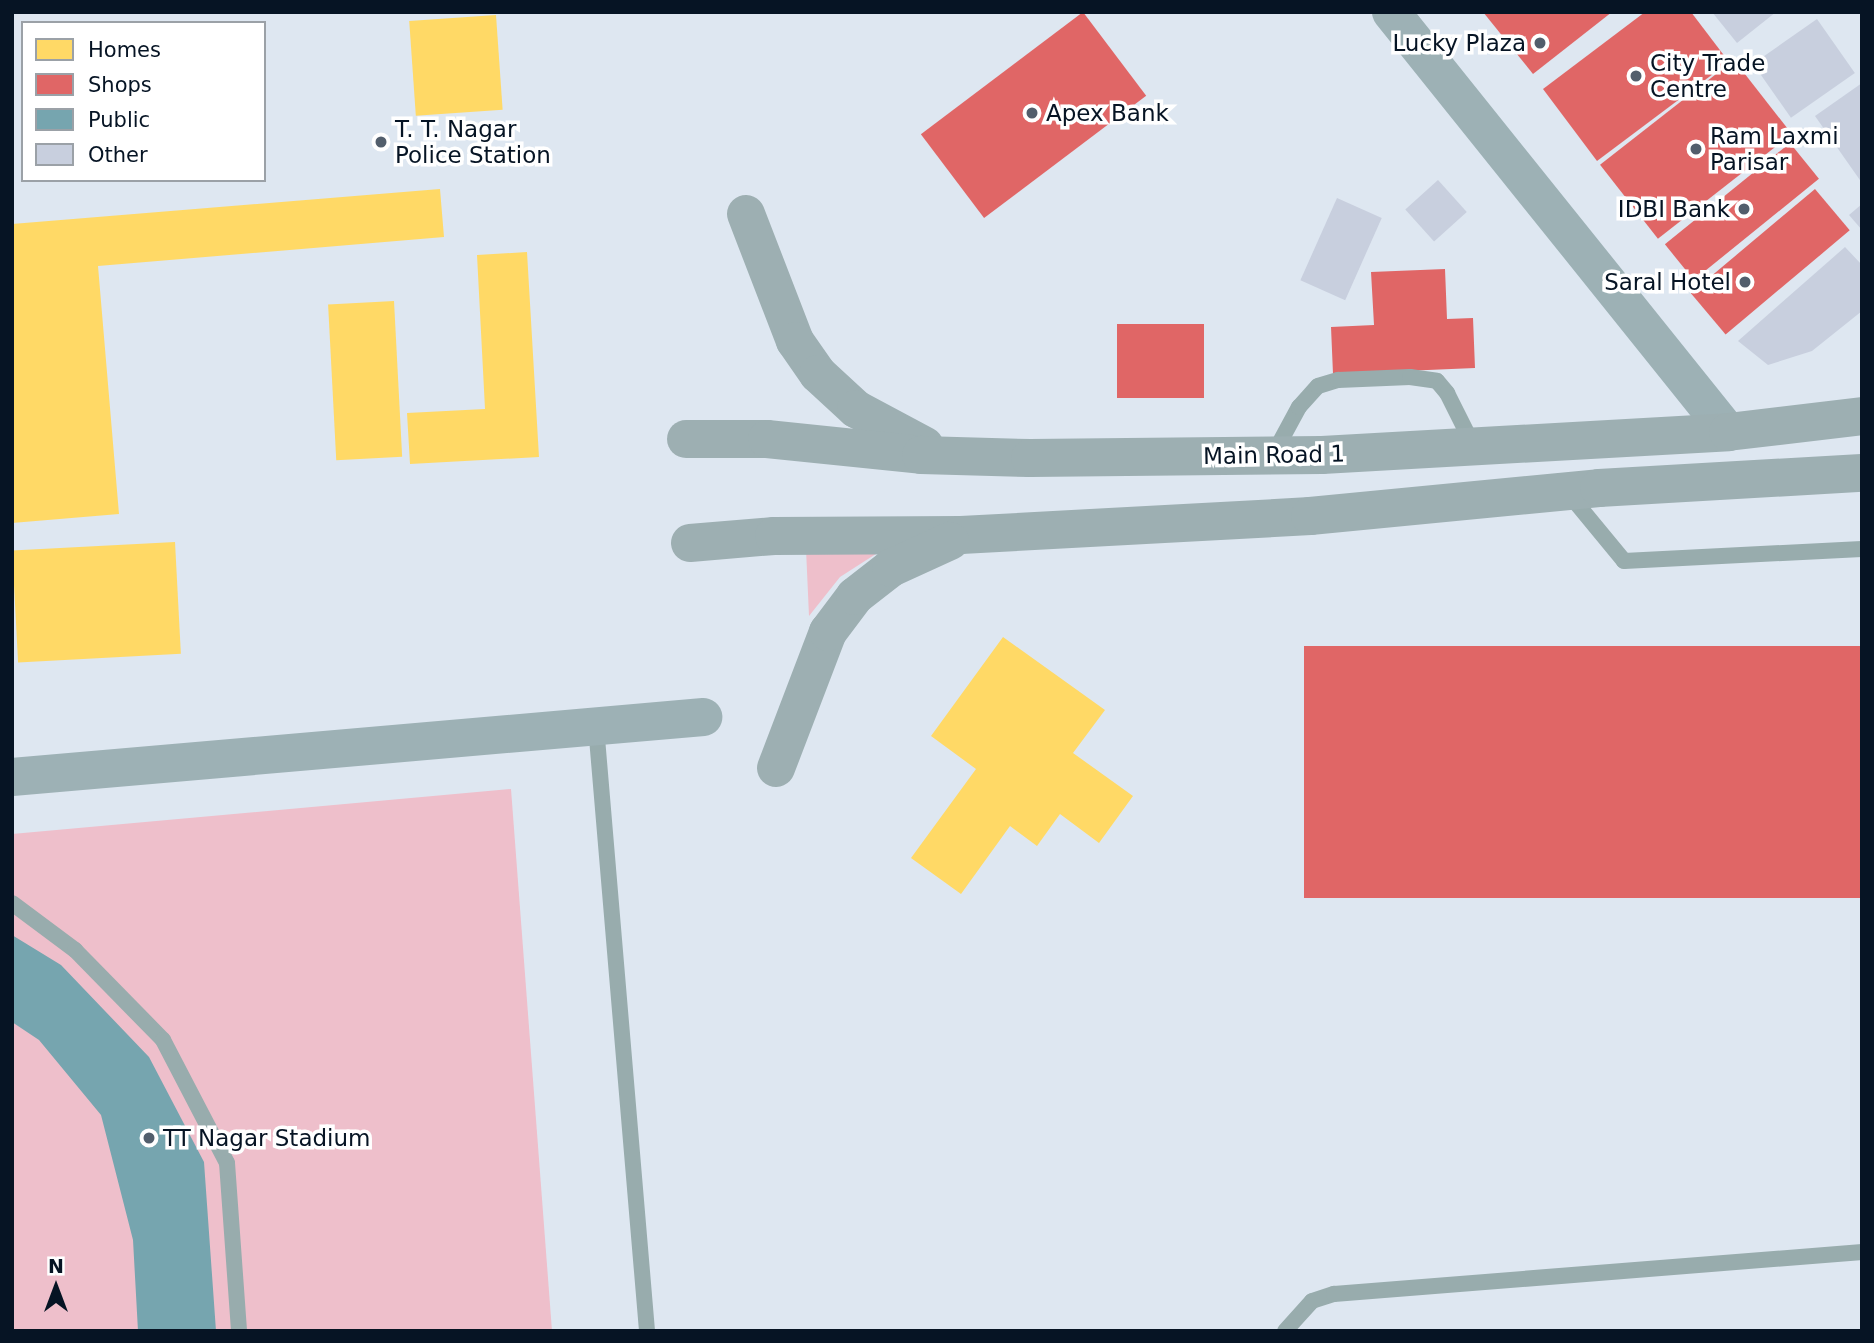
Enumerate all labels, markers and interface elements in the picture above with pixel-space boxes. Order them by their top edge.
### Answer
legend [21,21,266,182]
place label: Lucky Plaza [1392,29,1526,57]
marker: Lucky Plaza [1532,35,1548,51]
text: Homes [88,38,161,62]
place label: City Trade Centre [1650,49,1765,103]
marker: City Trade Centre [1628,68,1644,84]
text: Shops [88,73,152,97]
place label: Apex Bank [1046,99,1169,127]
marker: Apex Bank [1024,105,1040,121]
text: Public [88,108,150,132]
place label: T. T. Nagar Police Station [395,115,551,169]
place label: Ram Laxmi Parisar [1710,122,1839,176]
marker: T. T. Nagar Police Station [373,134,389,150]
marker: Ram Laxmi Parisar [1688,141,1704,157]
text: Other [88,143,148,167]
place label: IDBI Bank [1618,195,1730,223]
marker: IDBI Bank [1736,201,1752,217]
place label: Saral Hotel [1604,268,1731,296]
marker: Saral Hotel [1737,274,1753,290]
street label: Main Road 1 [1203,440,1345,470]
place label: TT Nagar Stadium [163,1124,370,1152]
marker: TT Nagar Stadium [141,1130,157,1146]
north arrow [21,1252,91,1322]
text: N [48,1255,64,1277]

